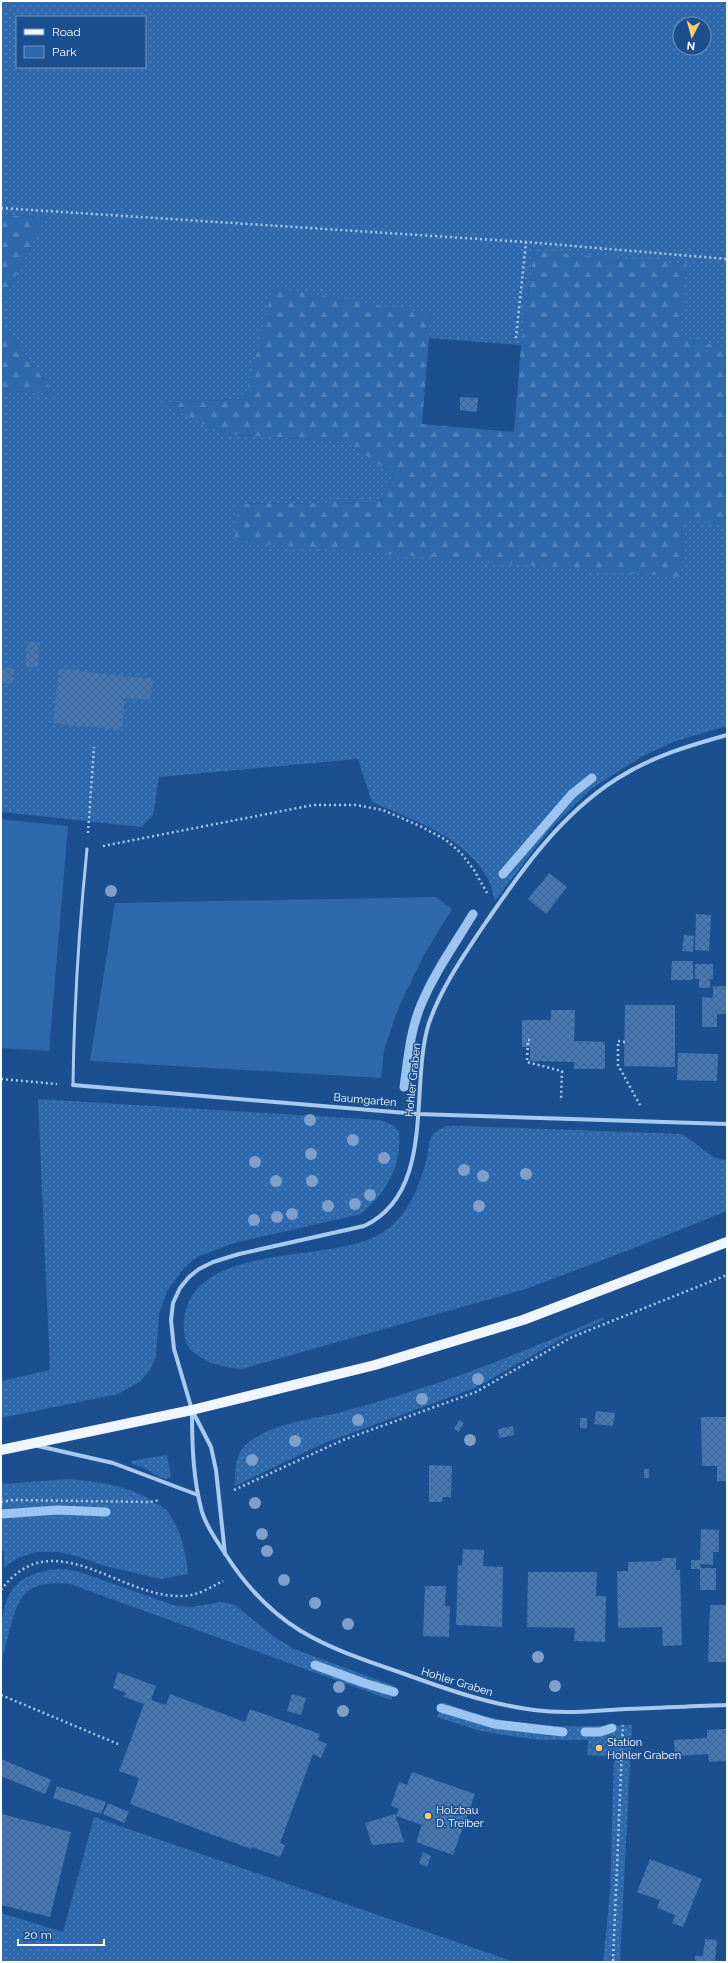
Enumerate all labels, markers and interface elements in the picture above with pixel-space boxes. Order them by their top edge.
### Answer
legend [16,16,146,68]
north arrow [672,16,712,56]
text: Road [52,25,81,39]
text: N [686,39,696,52]
text: Park [52,45,77,59]
street label: Hohler Graben [403,1042,423,1118]
street label: Baumgarten [333,1091,397,1109]
street label: Hohler Graben [420,1665,494,1699]
place label: Station Hohler Graben [607,1736,681,1762]
marker: Station Hohler Graben [594,1743,604,1753]
place label: Holzbau D. Treiber [436,1804,484,1830]
marker: Holzbau D. Treiber [423,1811,433,1821]
scale bar [18,1921,104,1947]
text: 20 m [24,1928,52,1942]

